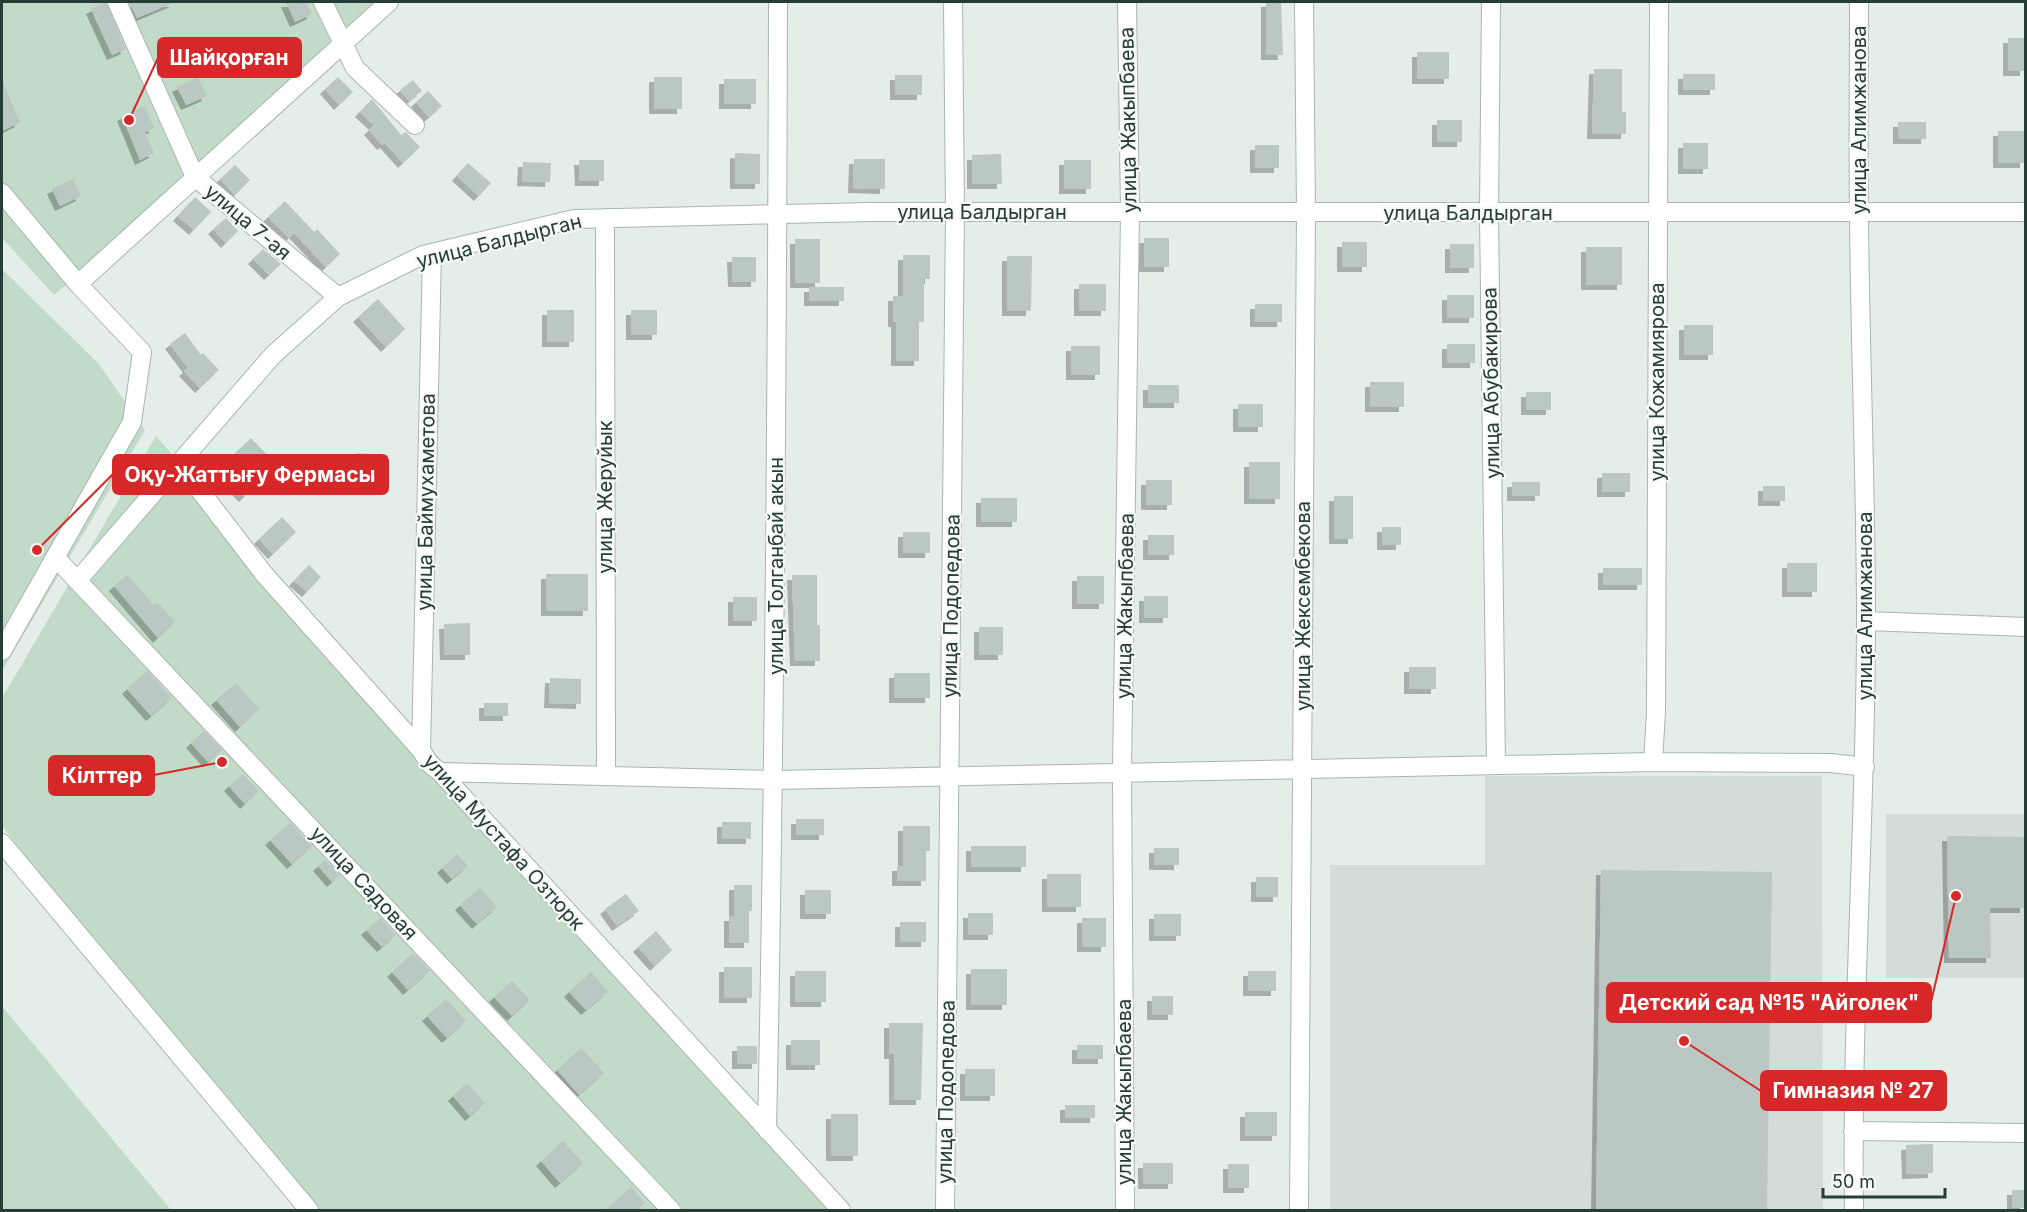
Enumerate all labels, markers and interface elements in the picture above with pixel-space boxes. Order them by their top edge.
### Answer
street label: улица Алимжанова [1847,26,1871,214]
street label: улица Жакыпбаева [1114,27,1142,213]
callout: Шайқорған [158,38,301,77]
text: Шайқорған [169,45,289,70]
street label: улица 7-ая [200,179,296,265]
street label: улица Балдырган [897,200,1067,224]
street label: улица Балдырган [1383,201,1553,225]
street label: улица Балдырган [414,209,584,273]
street label: улица Кожамиярова [1645,282,1669,482]
street label: улица Абубакирова [1477,287,1505,479]
street label: улица Баймухаметова [412,393,440,611]
street label: улица Жеруйык [593,420,617,574]
callout: Оқу-Жаттығу Фермасы [113,455,388,494]
street label: улица Толганбай акын [764,457,788,675]
text: Оқу-Жаттығу Фермасы [124,462,376,487]
street label: улица Жексембекова [1291,501,1315,711]
street label: улица Алимжанова [1853,512,1877,700]
street label: улица Жакыпбаева [1111,513,1139,699]
street label: улица Подопедова [937,514,965,698]
street label: улица Мустафа Озтюрк [418,749,590,935]
callout: Кілттер [49,756,154,795]
text: Кілттер [62,763,142,788]
street label: улица Садовая [305,821,423,945]
callout: Детский сад №15 "Айголек" [1607,983,1931,1022]
text: Детский сад №15 "Айголек" [1619,990,1919,1015]
street label: улица Жакыпбаева [1112,999,1136,1185]
street label: улица Подопедова [932,1000,960,1184]
callout: Гимназия № 27 [1761,1071,1946,1110]
text: Гимназия № 27 [1772,1078,1934,1103]
scale bar [1823,1161,1944,1199]
text: 50 m [1832,1171,1875,1192]

